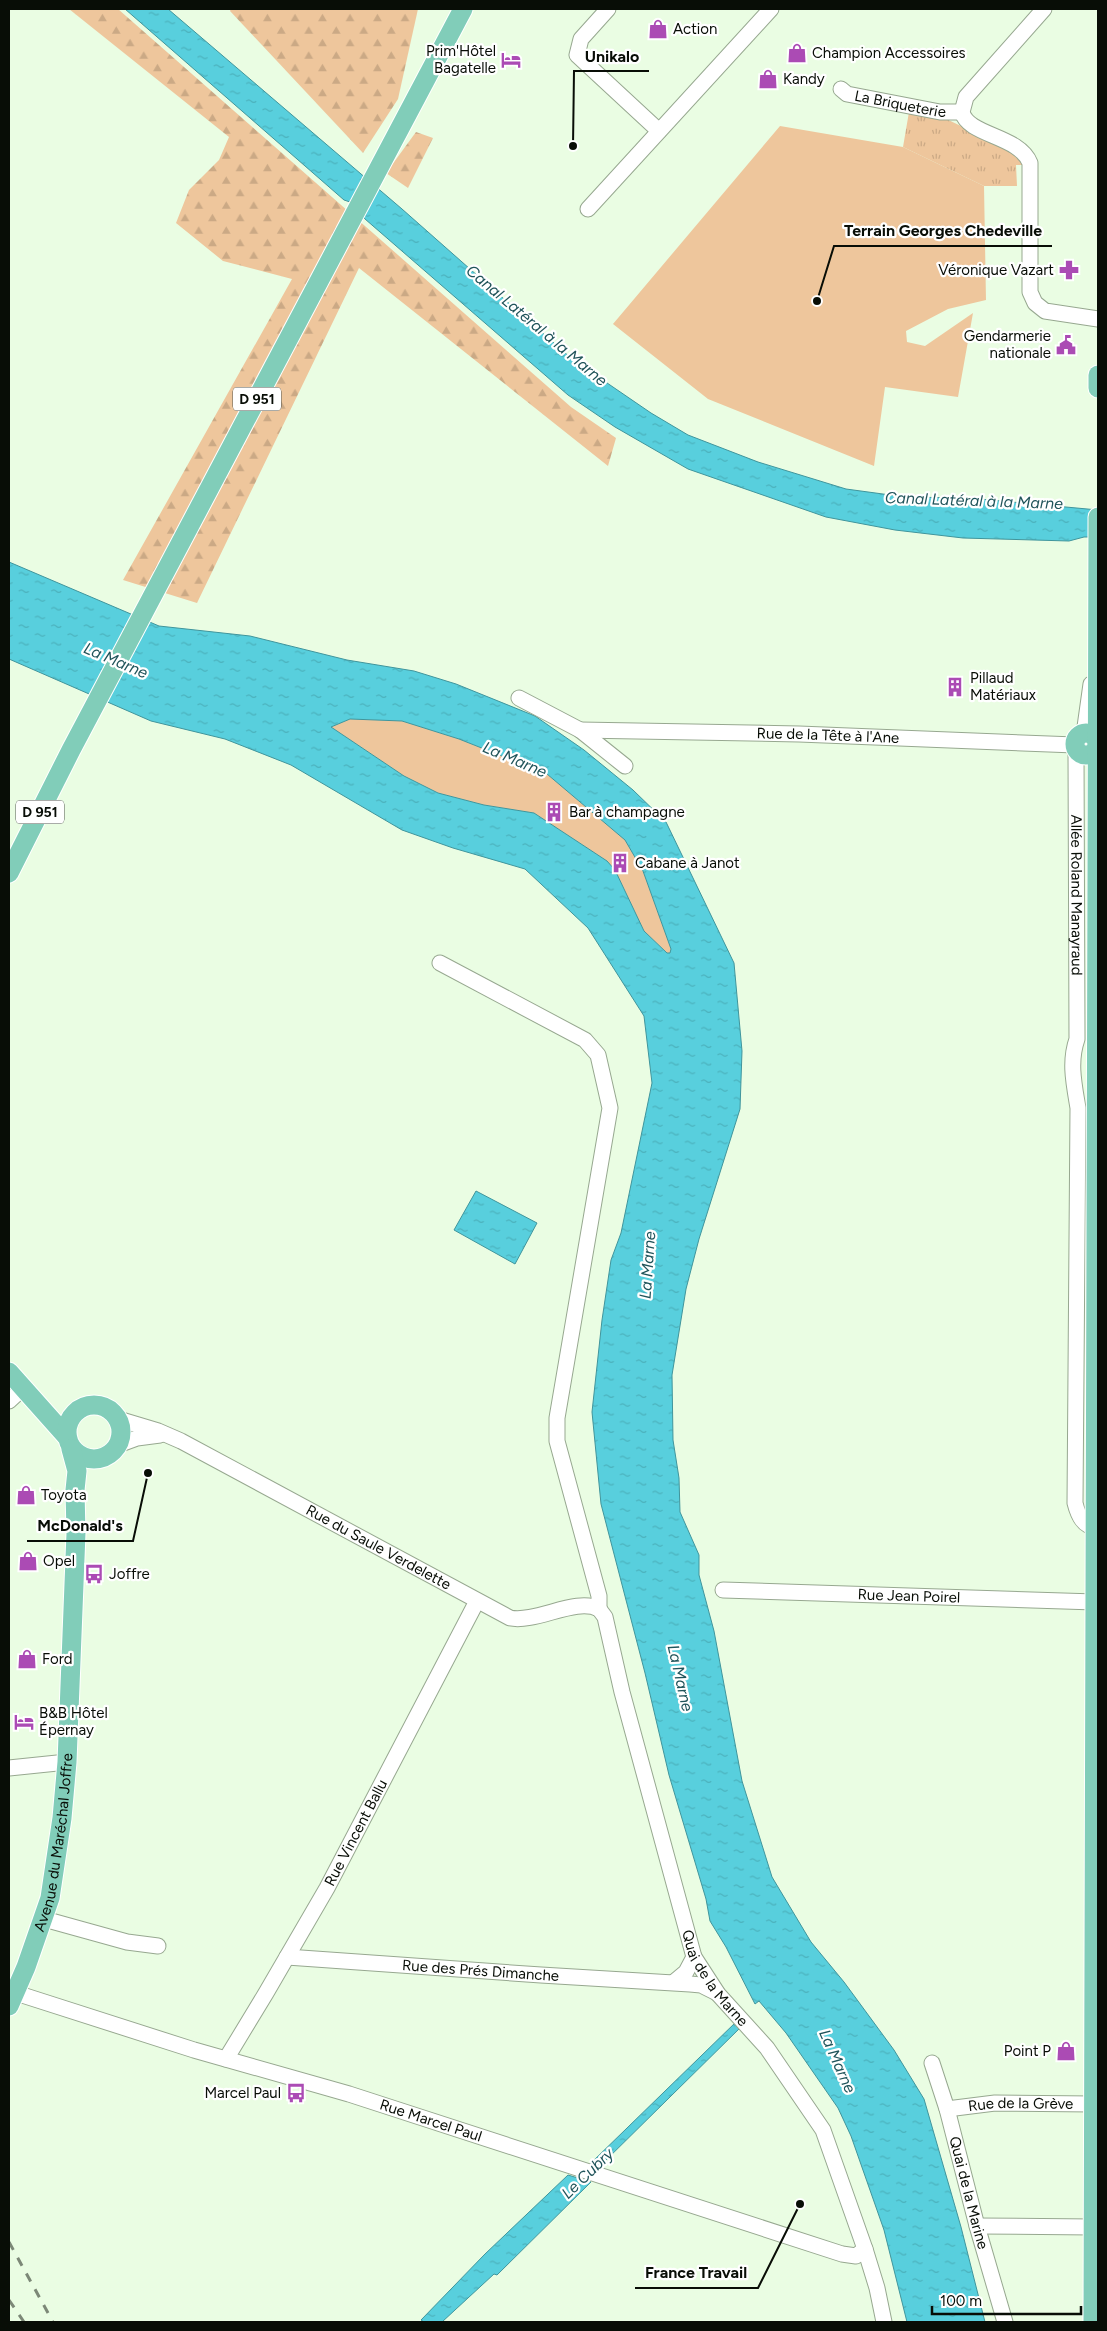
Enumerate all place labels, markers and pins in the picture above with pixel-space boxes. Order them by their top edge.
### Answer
shop icon: Action [647,18,669,40]
place label: Action [673,20,717,38]
callout: Unikalo [574,40,649,71]
place label: Prim'Hôtel Bagatelle [426,42,496,77]
shop icon: Champion Accessoires [786,42,808,64]
place label: Champion Accessoires [812,44,966,62]
hotel icon: Prim'Hôtel Bagatelle [500,49,522,71]
shop icon: Kandy [757,68,779,90]
place label: Kandy [783,70,825,88]
callout: Terrain Georges Chedeville [834,215,1052,246]
pharmacy icon: Véronique Vazart [1058,259,1080,281]
place label: Véronique Vazart [938,261,1054,279]
place label: Gendarmerie nationale [964,327,1051,362]
public building icon: Gendarmerie nationale [1055,334,1077,356]
place label: Pillaud Matériaux [970,669,1036,704]
building icon: Pillaud Matériaux [944,676,966,698]
building icon: Bar à champagne [543,801,565,823]
place label: Bar à champagne [569,803,685,821]
building icon: Cabane à Janot [609,852,631,874]
place label: Cabane à Janot [635,854,740,872]
shop icon: Toyota [15,1484,37,1506]
place label: Toyota [41,1486,87,1504]
callout: McDonald's [27,1510,133,1541]
shop icon: Opel [17,1550,39,1572]
place label: Opel [43,1552,75,1570]
bus stop icon: Joffre [83,1563,105,1585]
place label: Joffre [109,1565,150,1583]
shop icon: Ford [16,1648,38,1670]
place label: Ford [42,1650,73,1668]
place label: B&B Hôtel Épernay [39,1704,108,1739]
hotel icon: B&B Hôtel Épernay [13,1711,35,1733]
shop icon: Point P [1055,2040,1077,2062]
place label: Point P [1004,2042,1051,2060]
bus stop icon: Marcel Paul [285,2082,307,2104]
place label: Marcel Paul [204,2084,281,2102]
callout: France Travail [635,2257,758,2288]

